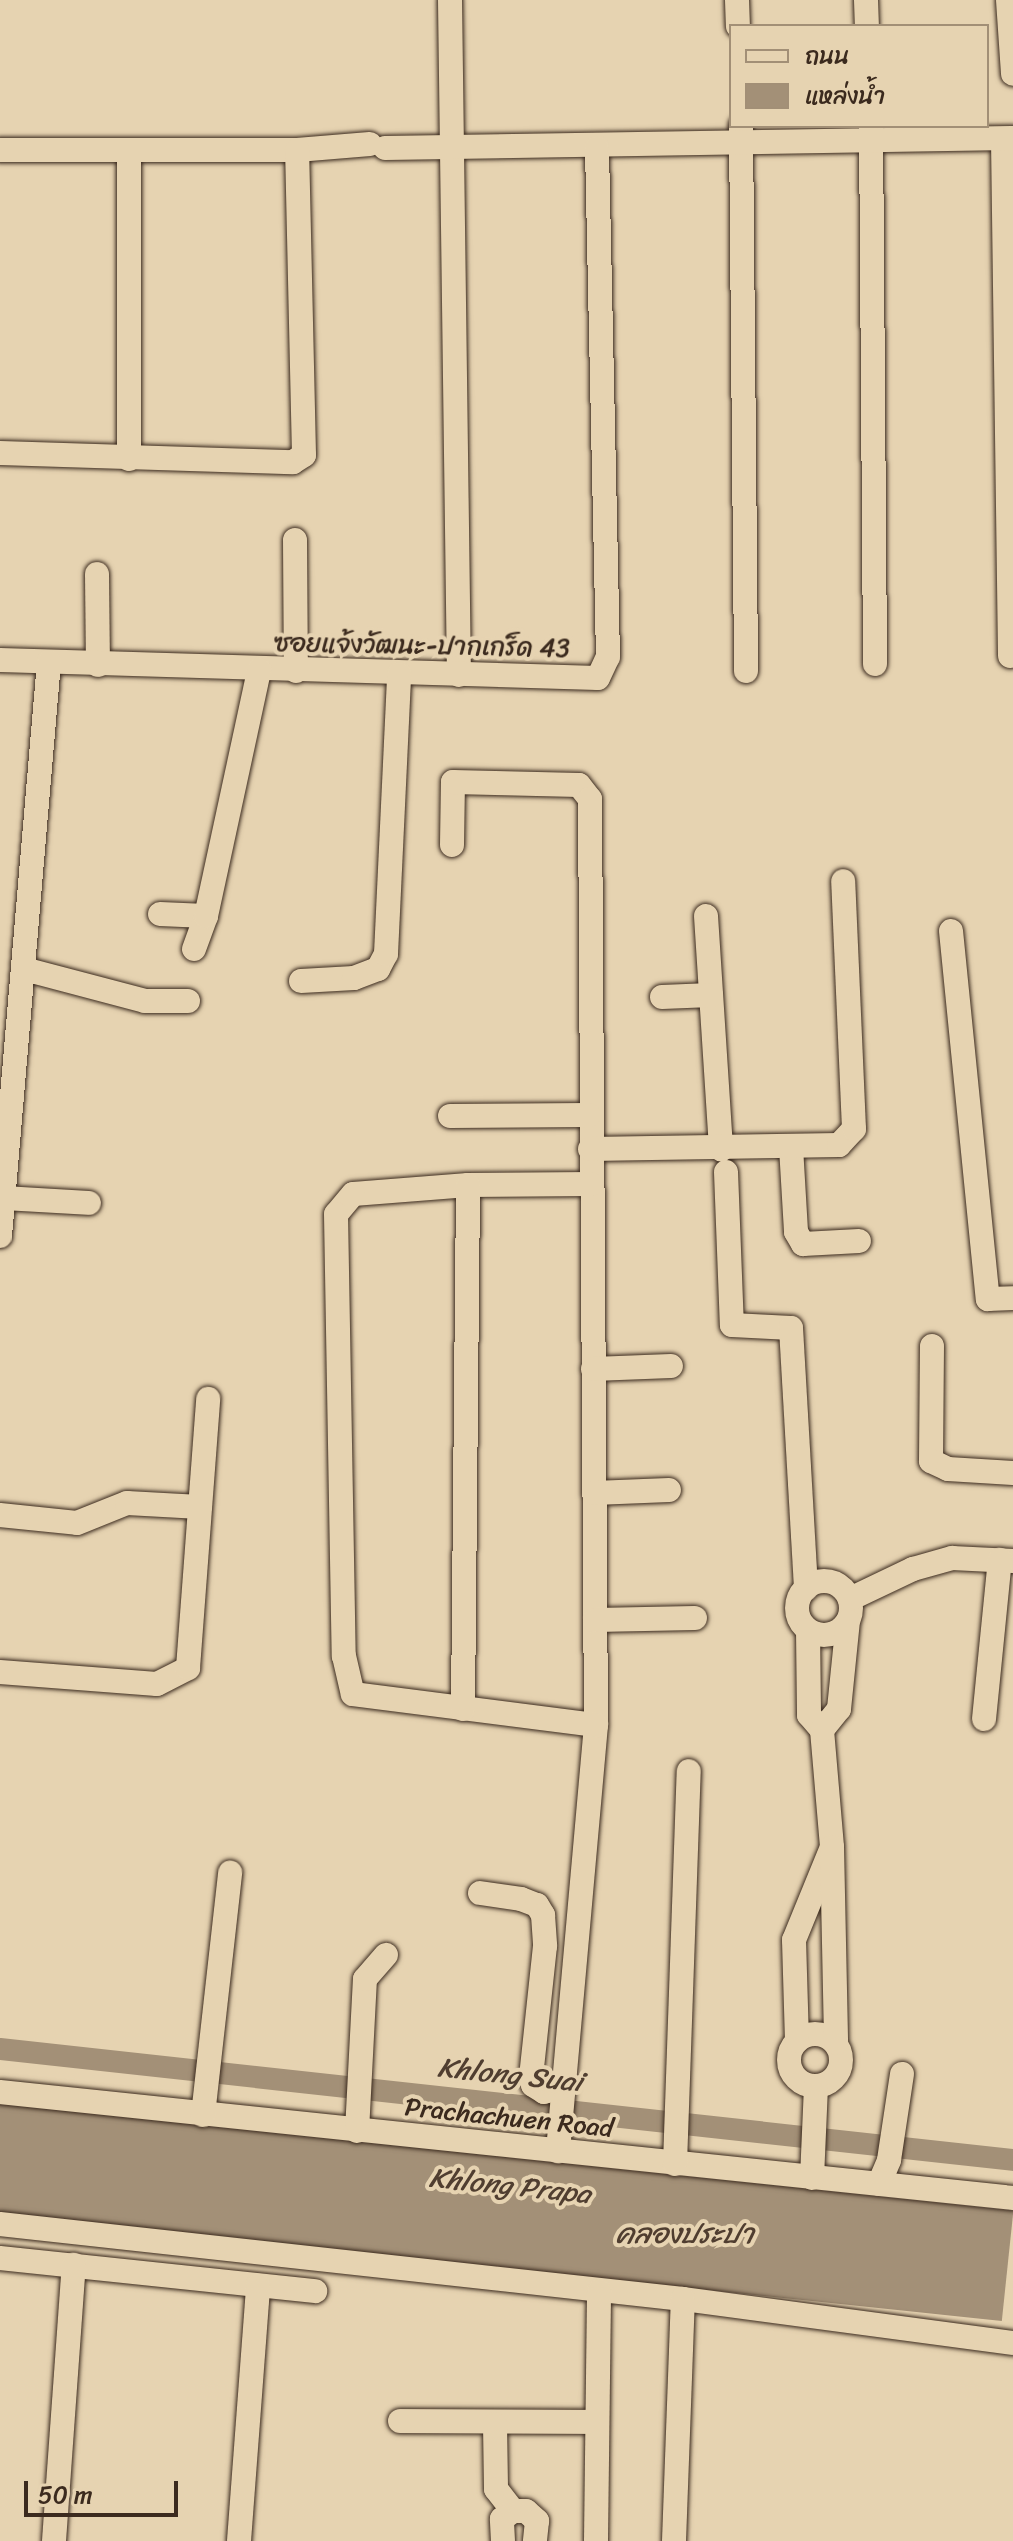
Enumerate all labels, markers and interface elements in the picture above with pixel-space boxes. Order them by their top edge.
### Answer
legend [729,24,989,128]
text: ถนน [805,35,850,77]
text: แหล่งน้ำ [805,75,885,117]
street label: ซอยแจ้งวัฒนะ-ปากเกร็ด 43 [274,628,570,664]
water label: Khlong Suai [436,2051,584,2099]
street label: Prachachuen Road [403,2092,615,2144]
water label: Khlong Prapa [428,2161,592,2211]
water label: คลองประปา [616,2217,754,2251]
scale bar [28,2465,182,2515]
text: 50 m [38,2474,93,2516]

